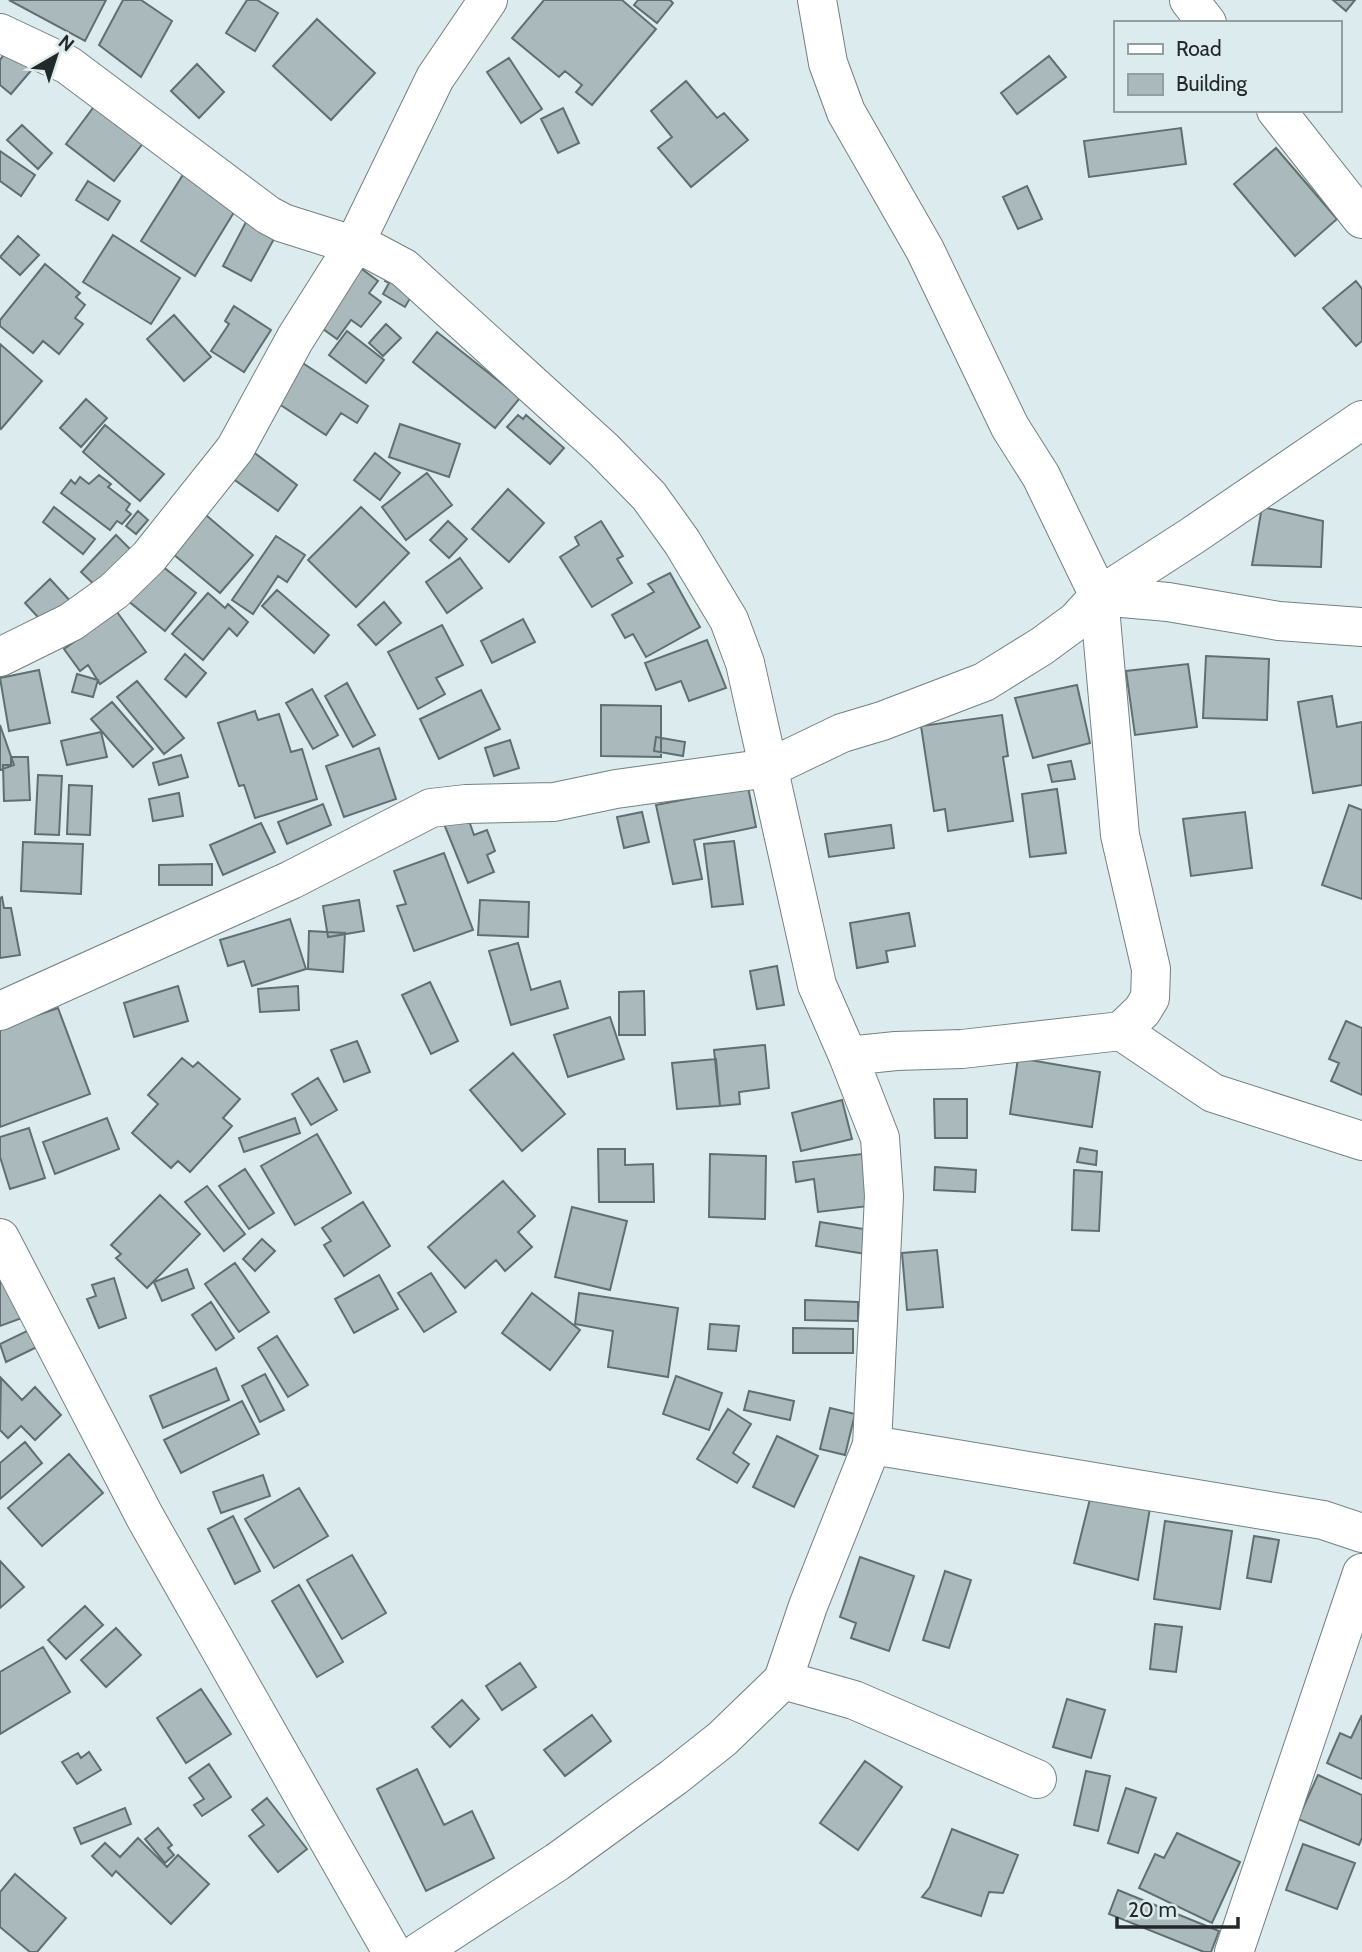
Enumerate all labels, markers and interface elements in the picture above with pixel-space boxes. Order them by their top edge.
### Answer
north arrow [21,21,91,91]
legend [1114,21,1341,112]
text: N [54,30,79,56]
text: Road [1176,36,1222,61]
text: Building [1176,71,1248,96]
scale bar [1117,1885,1238,1929]
text: 20 m [1128,1897,1177,1922]

